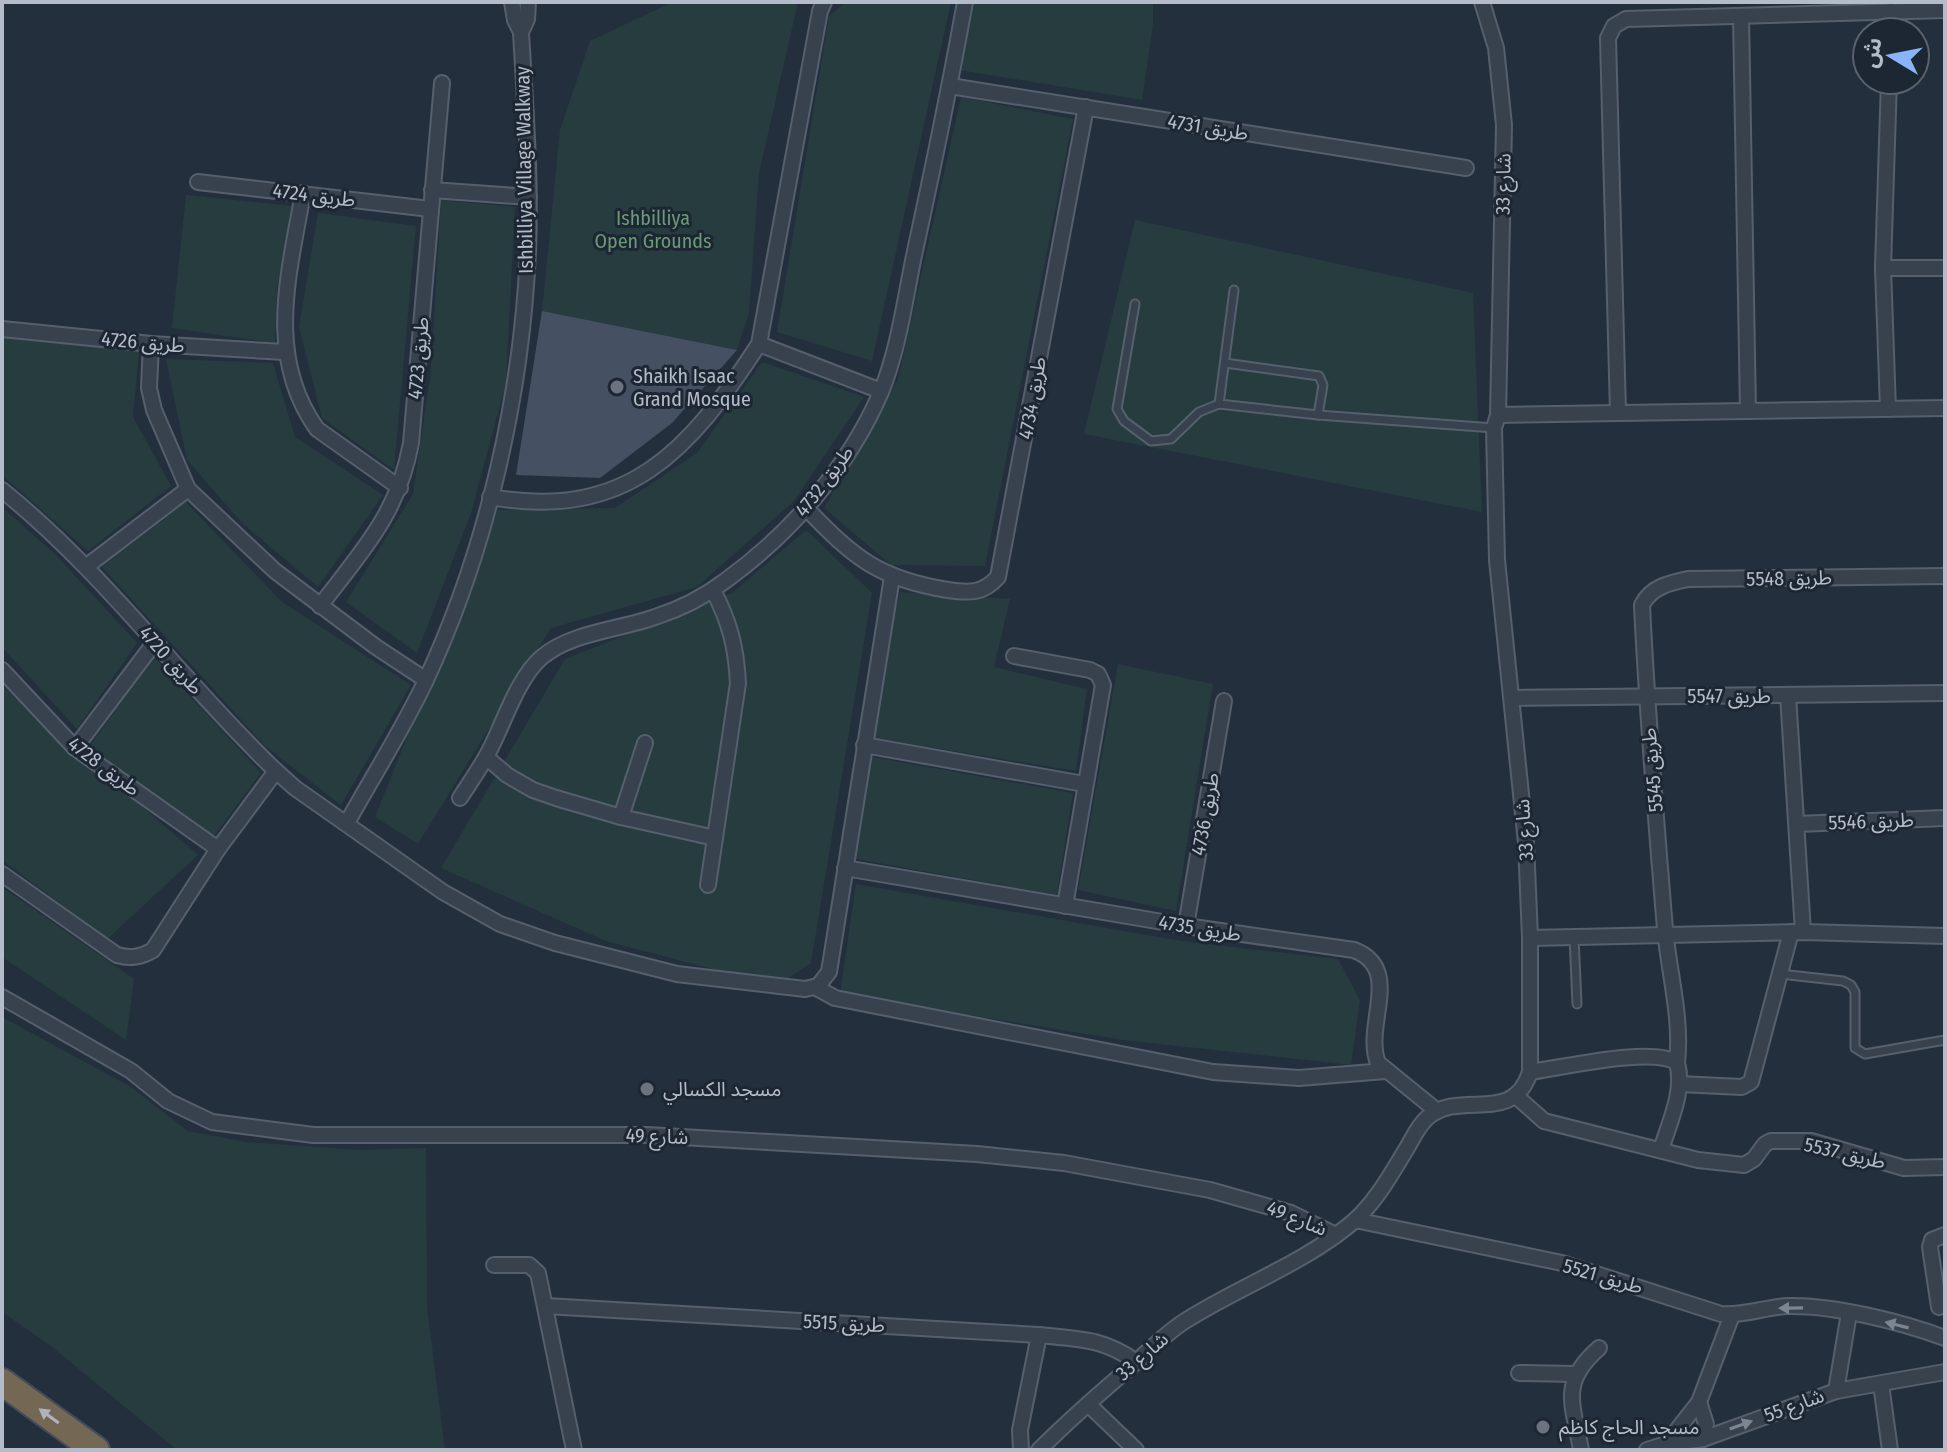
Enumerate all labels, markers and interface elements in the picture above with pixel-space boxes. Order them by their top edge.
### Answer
north arrow [1851,16,1931,96]
text: ش [1856,35,1888,70]
street label: Ishbilliya Village Walkway [510,66,538,274]
street label: طريق 4731 [1166,109,1250,146]
street label: شارع 33 [1490,153,1519,215]
street label: طريق 4724 [271,178,357,213]
park label: Ishbilliya Open Grounds [595,206,711,253]
street label: طريق 4723 [402,316,435,400]
street label: طريق 4726 [100,326,186,359]
street label: طريق 4734 [1013,355,1052,441]
place label: Shaikh Isaac Grand Mosque [633,364,751,411]
marker: Shaikh Isaac Grand Mosque [608,378,626,396]
street label: طريق 4732 [790,441,859,522]
street label: طريق 5548 [1746,565,1832,592]
street label: طريق 4720 [133,621,208,700]
street label: طريق 5547 [1687,684,1771,709]
street label: طريق 5545 [1636,727,1669,813]
street label: طريق 4728 [63,731,145,802]
street label: طريق 4736 [1186,771,1225,858]
street label: شارع 33 [1510,798,1541,862]
street label: طريق 5546 [1828,808,1914,835]
street label: طريق 4735 [1157,910,1243,947]
place label: مسجد الكسالي [663,1077,781,1105]
marker: مسجد الكسالي [638,1080,656,1098]
street label: شارع 49 [625,1123,689,1152]
street label: طريق 5537 [1802,1132,1888,1175]
street label: شارع 49 [1262,1195,1331,1244]
street label: طريق 5521 [1560,1253,1646,1300]
one-way arrow [1778,1302,1803,1314]
street label: طريق 5515 [802,1309,886,1338]
one-way arrow [1885,1318,1910,1330]
street label: شارع 33 [1111,1327,1175,1388]
street label: شارع 55 [1761,1383,1828,1430]
one-way arrow [38,1408,60,1424]
place label: مسجد الحاج كاظم [1559,1415,1699,1442]
marker: مسجد الحاج كاظم [1534,1418,1552,1436]
one-way arrow [1729,1418,1753,1431]

